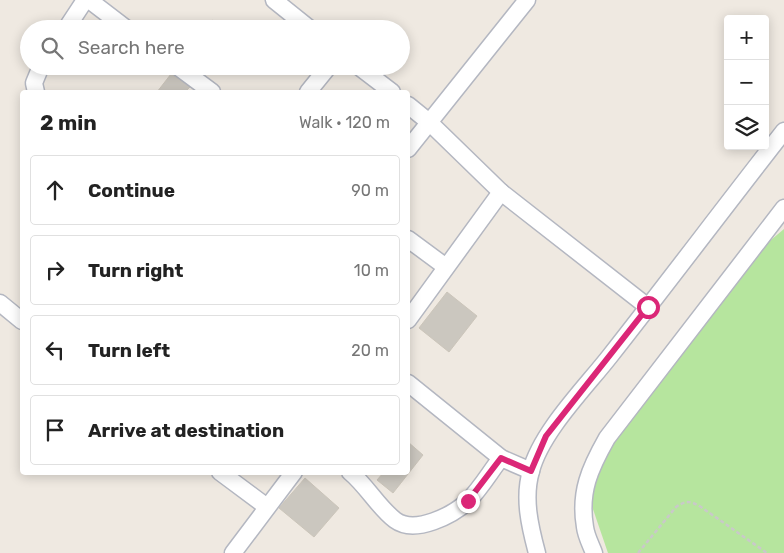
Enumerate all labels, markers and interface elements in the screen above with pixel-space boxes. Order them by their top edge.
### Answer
map controls [724,15,769,150]
button: + [724,15,769,60]
search box [20,20,410,75]
icon: search [38,34,66,62]
text: Search here [78,36,185,59]
button: − [724,60,769,105]
button: layers [724,105,769,150]
text: 2 min [40,110,97,135]
text: Walk · 120 m [299,113,390,132]
icon: ahead [41,176,69,204]
text: Continue [88,179,175,202]
text: 90 m [351,181,389,200]
icon: right [41,256,69,284]
text: Turn right [88,259,183,282]
text: 10 m [354,261,389,280]
route start [637,296,660,319]
icon: left [41,336,69,364]
text: Turn left [88,339,170,362]
text: 20 m [351,341,389,360]
icon: arrive [41,416,69,444]
text: Arrive at destination [88,419,284,442]
route end [457,490,480,513]

